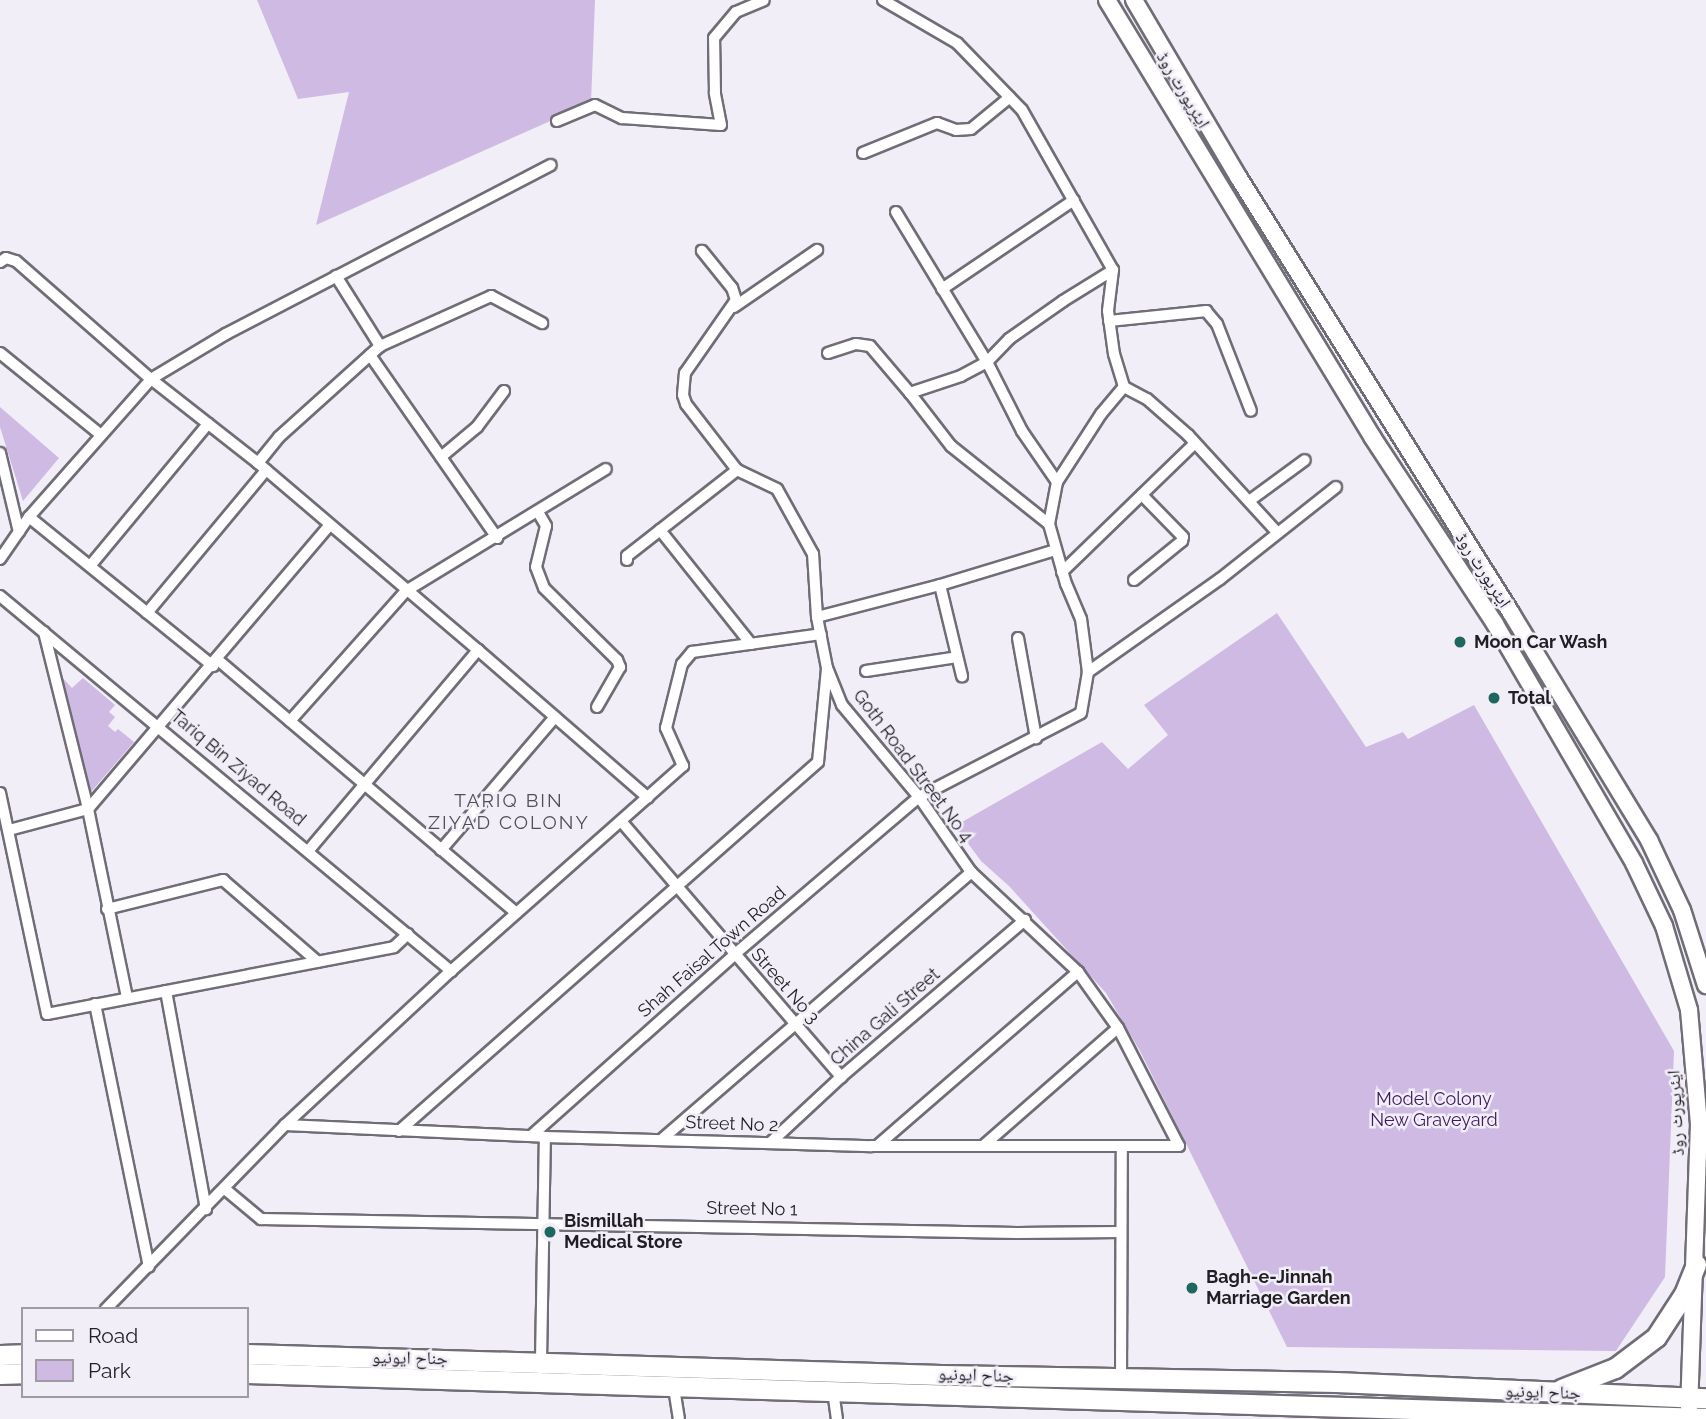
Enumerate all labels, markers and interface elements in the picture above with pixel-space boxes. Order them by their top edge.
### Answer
street label: ایئرپورٹ روڈ [1152,48,1214,132]
street label: ایئرپورٹ روڈ [1451,528,1515,612]
place label: Moon Car Wash [1474,631,1608,653]
marker: Moon Car Wash [1452,634,1468,650]
street label: Goth Road Street No 4 [848,685,978,847]
place label: Total [1508,687,1551,709]
marker: Total [1486,690,1502,706]
street label: Tariq Bin Ziyad Road [166,705,310,831]
district label: TARIQ BIN ZIYAD COLONY [430,790,588,834]
street label: Shah Faisal Town Road [633,882,791,1022]
street label: Street No 3 [746,944,824,1028]
street label: China Gali Street [826,964,944,1070]
street label: ایئرپورٹ روڈ [1663,1070,1689,1156]
park label: Model Colony New Graveyard [1370,1089,1498,1132]
street label: Street No 2 [685,1112,779,1136]
street label: Street No 1 [706,1197,798,1221]
place label: Bismillah Medical Store [564,1211,683,1254]
marker: Bismillah Medical Store [542,1224,558,1240]
place label: Bagh-e-Jinnah Marriage Garden [1206,1267,1351,1310]
marker: Bagh-e-Jinnah Marriage Garden [1184,1280,1200,1296]
legend [21,1307,248,1398]
text: Road [88,1323,138,1348]
street label: جناح ایونیو [372,1347,448,1369]
text: Park [88,1358,131,1383]
street label: جناح ایونیو [938,1363,1014,1387]
street label: جناح ایونیو [1505,1380,1581,1404]

